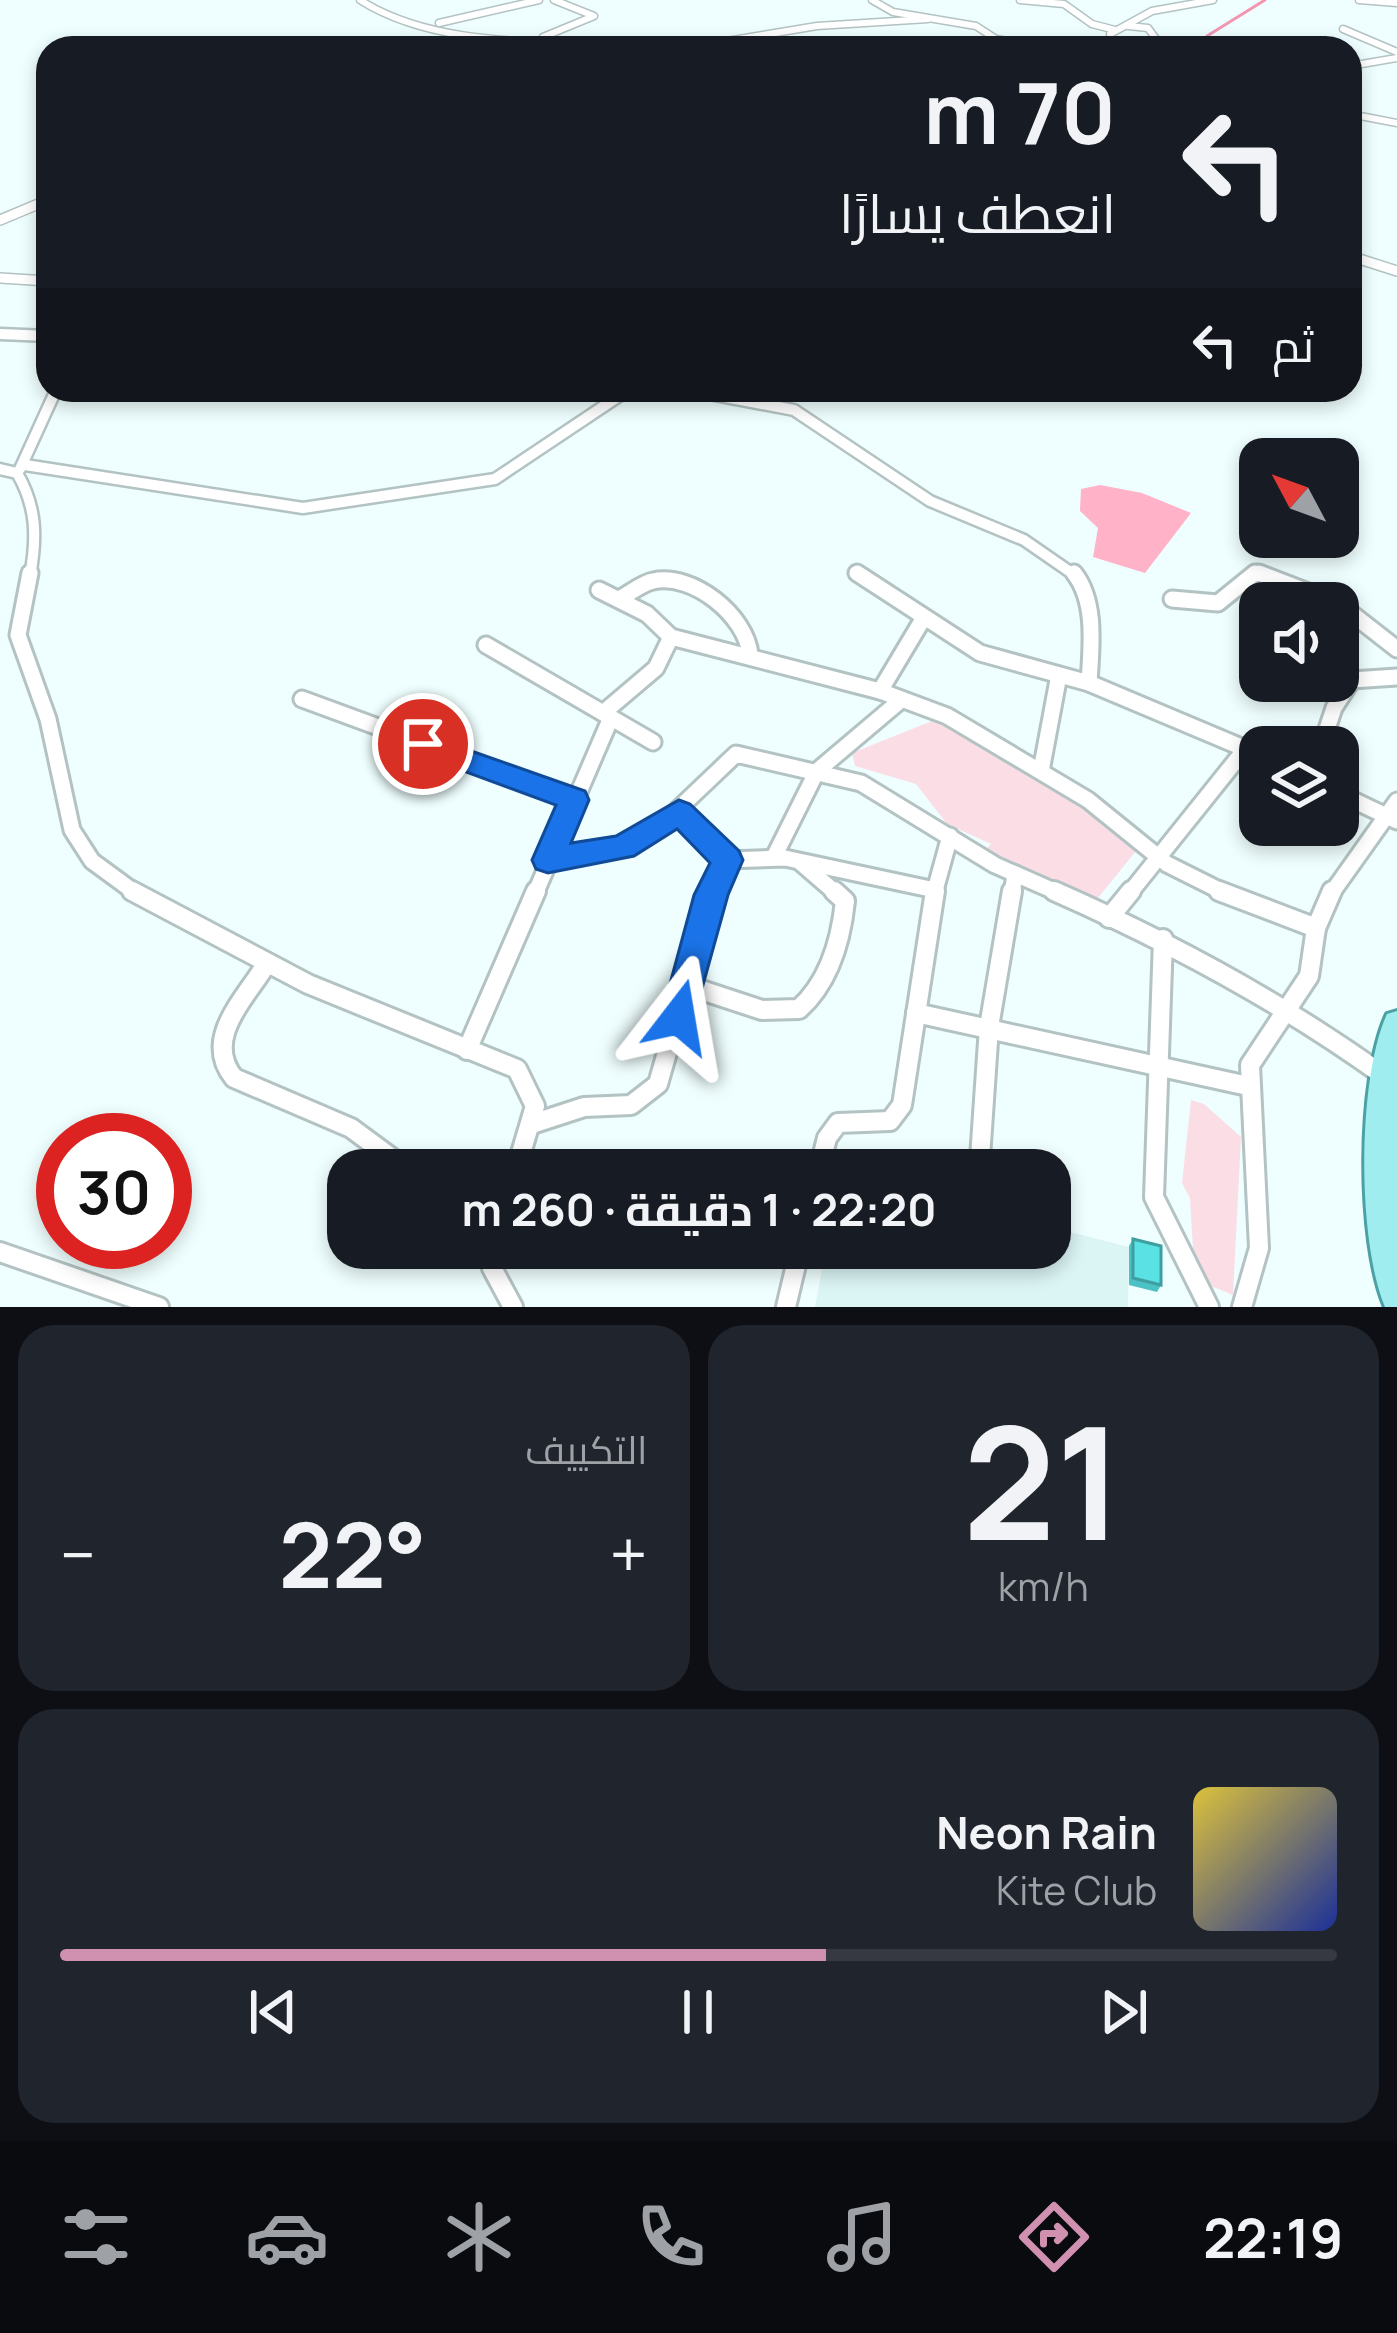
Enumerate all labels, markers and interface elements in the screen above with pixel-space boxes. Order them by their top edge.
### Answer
text: 70 m [924,54,1116,169]
icon: left [1158,84,1314,240]
text: انعطف يسارًا [839,175,1116,249]
icon: left [1182,312,1248,378]
text: ثم [1272,314,1314,376]
north arrow [1239,438,1359,558]
map controls [1239,438,1359,846]
button: sound [1239,582,1359,702]
pin [372,693,474,795]
icon: arrive [390,711,456,777]
button: layers [1239,726,1359,846]
position arrow [616,954,742,1080]
speed limit sign: 30 [36,1113,192,1269]
text: 22:20 · 1 دقيقة · 260 m [461,1178,937,1240]
text: 21 [963,1374,1124,1587]
text: التكييف [525,1422,648,1476]
text: 22° [279,1492,426,1615]
text: − [60,1509,96,1599]
text: + [609,1509,648,1599]
text: km/h [998,1559,1089,1613]
text: Neon Rain [936,1801,1157,1863]
text: Kite Club [996,1863,1157,1917]
icon: previous [240,1979,306,2045]
icon: pause [665,1979,731,2045]
icon: next [1091,1979,1157,2045]
icon: filters [54,2195,138,2279]
icon: car [245,2195,329,2279]
icon: climate [437,2195,521,2279]
icon: phone [629,2195,713,2279]
icon: music [820,2195,904,2279]
icon: directions [1012,2195,1096,2279]
text: 22:19 [1203,2200,1343,2274]

